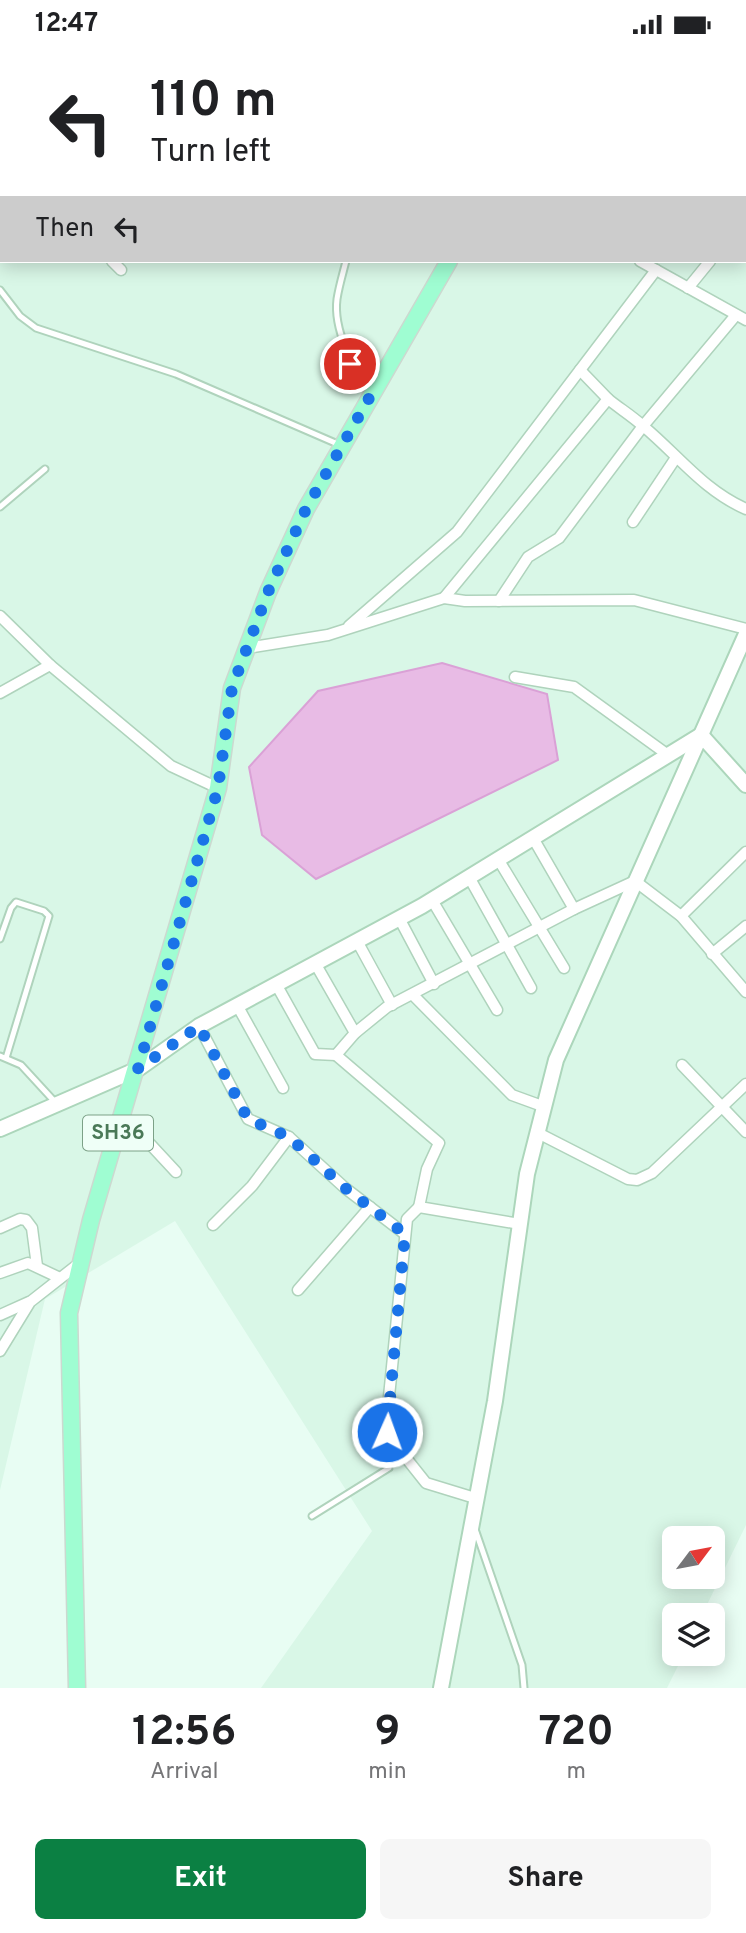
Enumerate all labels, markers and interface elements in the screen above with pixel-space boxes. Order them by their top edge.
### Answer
text: 12:47 [35,8,98,41]
text: 110 m [150,72,277,134]
icon: left [35,77,126,168]
text: Turn left [150,133,271,173]
icon: left [108,210,146,248]
text: Then [35,213,94,246]
pin [320,334,380,394]
icon: arrive [331,345,369,383]
road number: SH36 [83,1115,153,1151]
position arrow [350,1395,424,1469]
north arrow [662,1526,724,1589]
map controls [662,1526,725,1666]
button: layers [662,1603,725,1666]
text: 12:56 [132,1707,236,1760]
text: 9 [375,1707,400,1760]
text: 720 [539,1707,614,1760]
text: Arrival [150,1758,218,1787]
text: min [368,1758,407,1787]
text: m [567,1758,586,1787]
button: Exit [35,1839,366,1919]
button: Share [380,1839,711,1919]

